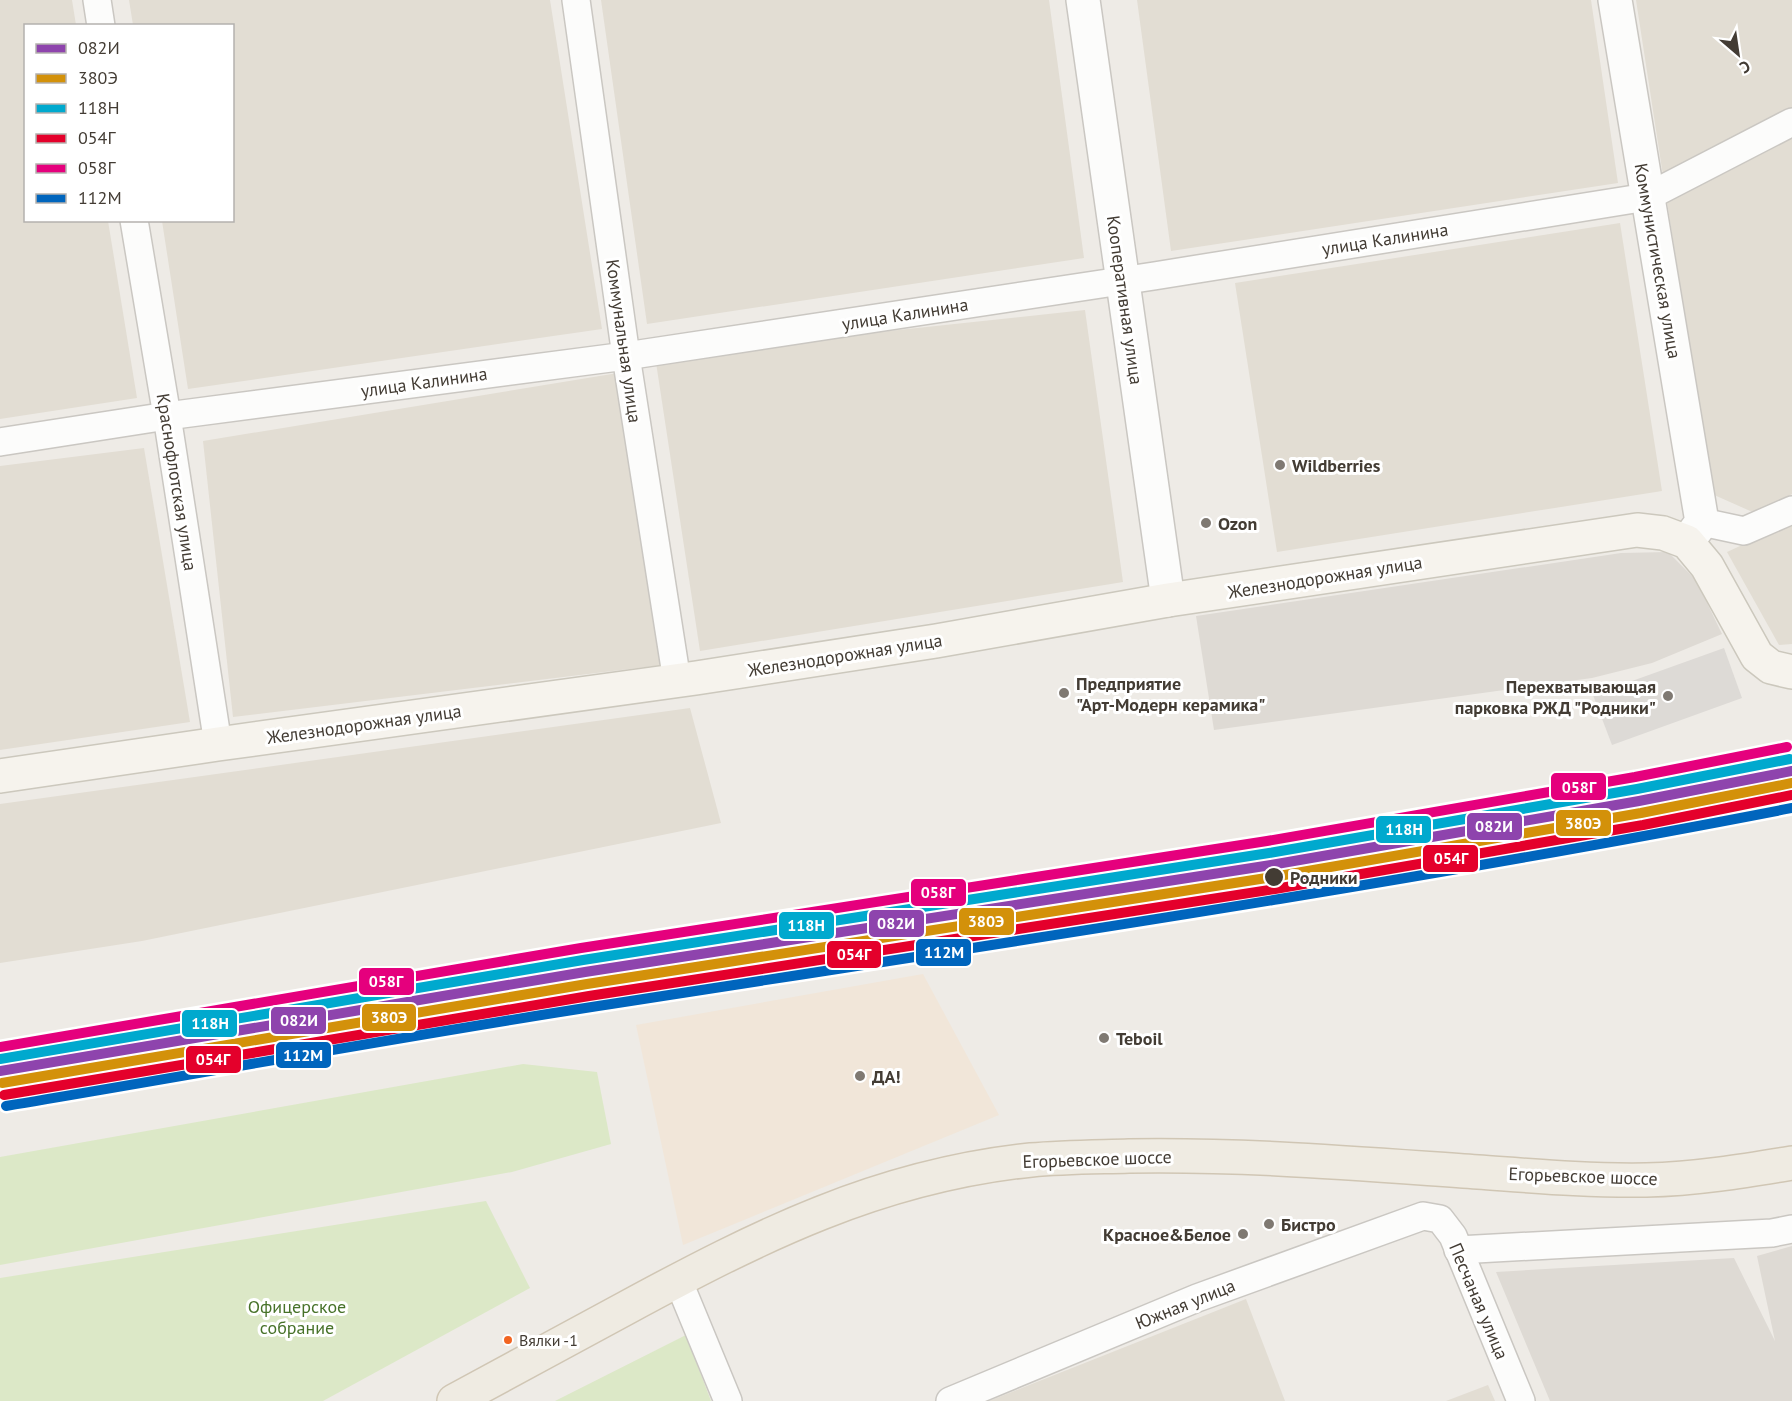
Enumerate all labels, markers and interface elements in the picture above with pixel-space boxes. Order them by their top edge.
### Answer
legend [24,24,234,222]
north arrow [1708,24,1768,84]
text: 082И [78,36,120,59]
text: С [1736,56,1754,78]
text: 380Э [78,66,118,89]
text: 118Н [78,96,120,119]
text: 054Г [78,126,116,149]
text: 058Г [78,156,116,179]
street label: Коммунистическая улица [1629,161,1687,361]
text: 112М [78,186,122,209]
street label: Кооперативная улица [1102,214,1148,386]
street label: улица Калинина [1320,218,1450,260]
street label: Коммунальная улица [601,258,647,424]
street label: улица Калинина [840,293,970,335]
street label: улица Калинина [359,362,489,402]
street label: Краснофлотская улица [152,392,202,572]
place label: Wildberries [1292,454,1381,477]
marker: Wildberries [1273,458,1287,472]
place label: Ozon [1218,512,1257,535]
marker: Ozon [1199,516,1213,530]
street label: Железнодорожная улица [1225,550,1424,604]
street label: Железнодорожная улица [745,628,944,682]
place label: Предприятие "Арт-Модерн керамика" [1076,672,1265,716]
place label: Перехватывающая парковка РЖД "Родники" [1455,675,1656,719]
marker: Предприятие "Арт-Модерн керамика" [1057,686,1071,700]
marker: Перехватывающая парковка РЖД "Родники" [1661,689,1675,703]
street label: Железнодорожная улица [264,699,463,749]
line badge: 058Г [1550,772,1607,801]
text: 058Г [1562,777,1597,797]
line badge: 380Э [1555,809,1612,837]
line badge: 082И [1466,812,1523,841]
text: 380Э [1565,813,1601,833]
line badge: 118Н [1375,815,1432,844]
text: 082И [1475,816,1513,836]
text: 118Н [1385,819,1423,839]
line badge: 054Г [1422,844,1479,873]
text: 054Г [1434,848,1469,868]
marker: Родники [1263,866,1285,888]
place label: Родники [1290,866,1358,889]
line badge: 058Г [910,878,967,907]
text: 058Г [921,882,956,902]
line badge: 380Э [958,907,1015,936]
line badge: 082И [868,909,925,938]
line badge: 118Н [778,911,835,940]
text: 380Э [968,911,1004,931]
text: 082И [877,913,915,933]
text: 118Н [787,915,825,935]
line badge: 112М [915,938,972,967]
line badge: 054Г [826,940,882,969]
text: 112М [924,942,964,962]
text: 054Г [837,944,872,964]
line badge: 058Г [358,967,415,996]
text: 058Г [369,971,404,991]
line badge: 380Э [361,1003,417,1032]
line badge: 082И [270,1006,327,1035]
text: 380Э [371,1007,407,1027]
line badge: 118Н [181,1009,238,1038]
text: 082И [280,1010,318,1030]
text: 118Н [191,1013,229,1033]
place label: Teboil [1116,1027,1163,1050]
marker: Teboil [1097,1031,1111,1045]
line badge: 112М [275,1041,332,1069]
line badge: 054Г [185,1045,242,1074]
text: 112М [283,1045,323,1065]
text: 054Г [196,1049,231,1069]
place label: ДА! [872,1065,901,1088]
marker: ДА! [853,1069,867,1083]
street label: Егорьевское шоссе [1022,1145,1172,1173]
street label: Егорьевское шоссе [1508,1162,1658,1190]
place label: Бистро [1281,1213,1336,1236]
marker: Бистро [1262,1217,1276,1231]
place label: Красное&Белое [1103,1223,1231,1246]
marker: Красное&Белое [1236,1227,1250,1241]
street label: Песчаная улица [1444,1239,1514,1363]
street label: Южная улица [1132,1274,1238,1334]
park label: Офицерское собрание [248,1295,346,1339]
place label: Вялки -1 [519,1330,578,1350]
marker: Вялки -1 [502,1334,514,1346]

